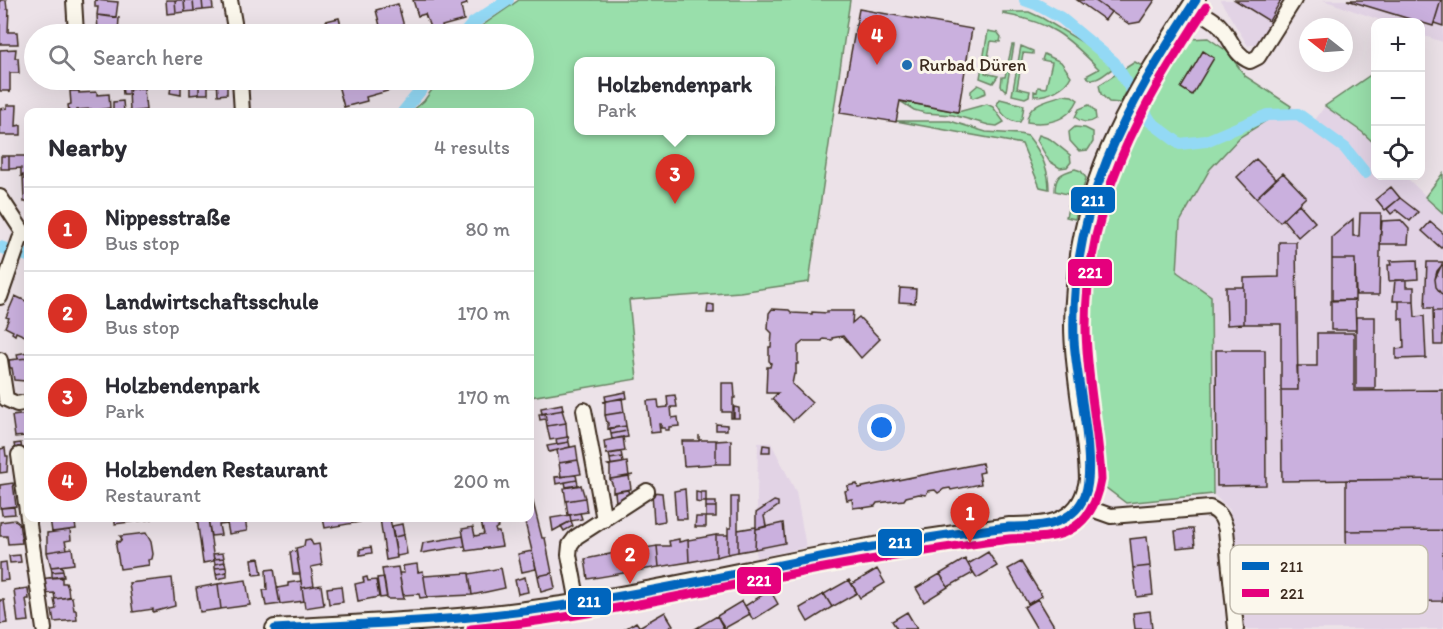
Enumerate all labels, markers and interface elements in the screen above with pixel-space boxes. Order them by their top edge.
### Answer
pin: 4 [858,16,896,65]
north arrow [1299,18,1353,72]
map controls [1371,18,1425,180]
button: + [1371,18,1425,72]
search box [24,24,534,90]
icon: search [45,41,78,74]
text: Search here [93,44,203,71]
place label: Rurbad Düren [919,54,1027,76]
popup [574,57,775,135]
marker: Rurbad Düren [900,58,914,72]
text: Holzbendenpark [597,71,752,98]
button: − [1371,72,1425,126]
text: Park [597,98,636,122]
button: locate [1371,126,1425,180]
text: Nearby [48,131,127,163]
text: 4 results [434,135,510,159]
pin: 3 [656,154,694,204]
line badge: 211 [1070,186,1116,214]
text: 211 [1081,191,1105,210]
text: Nippesstraße [105,204,230,231]
text: 1 [63,217,72,241]
text: 80 m [465,217,510,241]
text: Bus stop [105,231,180,255]
line badge: 221 [1067,258,1113,287]
text: 221 [1078,263,1103,282]
text: Landwirtschaftsschule [105,288,319,315]
text: 2 [62,301,73,325]
text: 170 m [457,301,510,325]
text: Bus stop [105,315,180,339]
text: Holzbendenpark [105,372,260,399]
text: 3 [62,385,73,409]
text: 170 m [457,385,510,409]
text: Park [105,399,144,423]
your location [867,413,896,442]
text: Holzbenden Restaurant [105,456,328,483]
text: 4 [61,469,74,493]
text: 200 m [454,469,510,493]
text: Restaurant [105,483,201,507]
pin: 1 [950,494,990,543]
line badge: 211 [877,528,923,557]
text: 211 [888,533,912,552]
pin: 2 [610,534,650,584]
legend [1230,545,1428,614]
text: 211 [1280,557,1304,576]
line badge: 221 [736,566,782,595]
text: 221 [747,571,772,590]
text: 221 [1280,584,1305,603]
line badge: 211 [567,587,612,616]
text: 211 [577,592,601,611]

